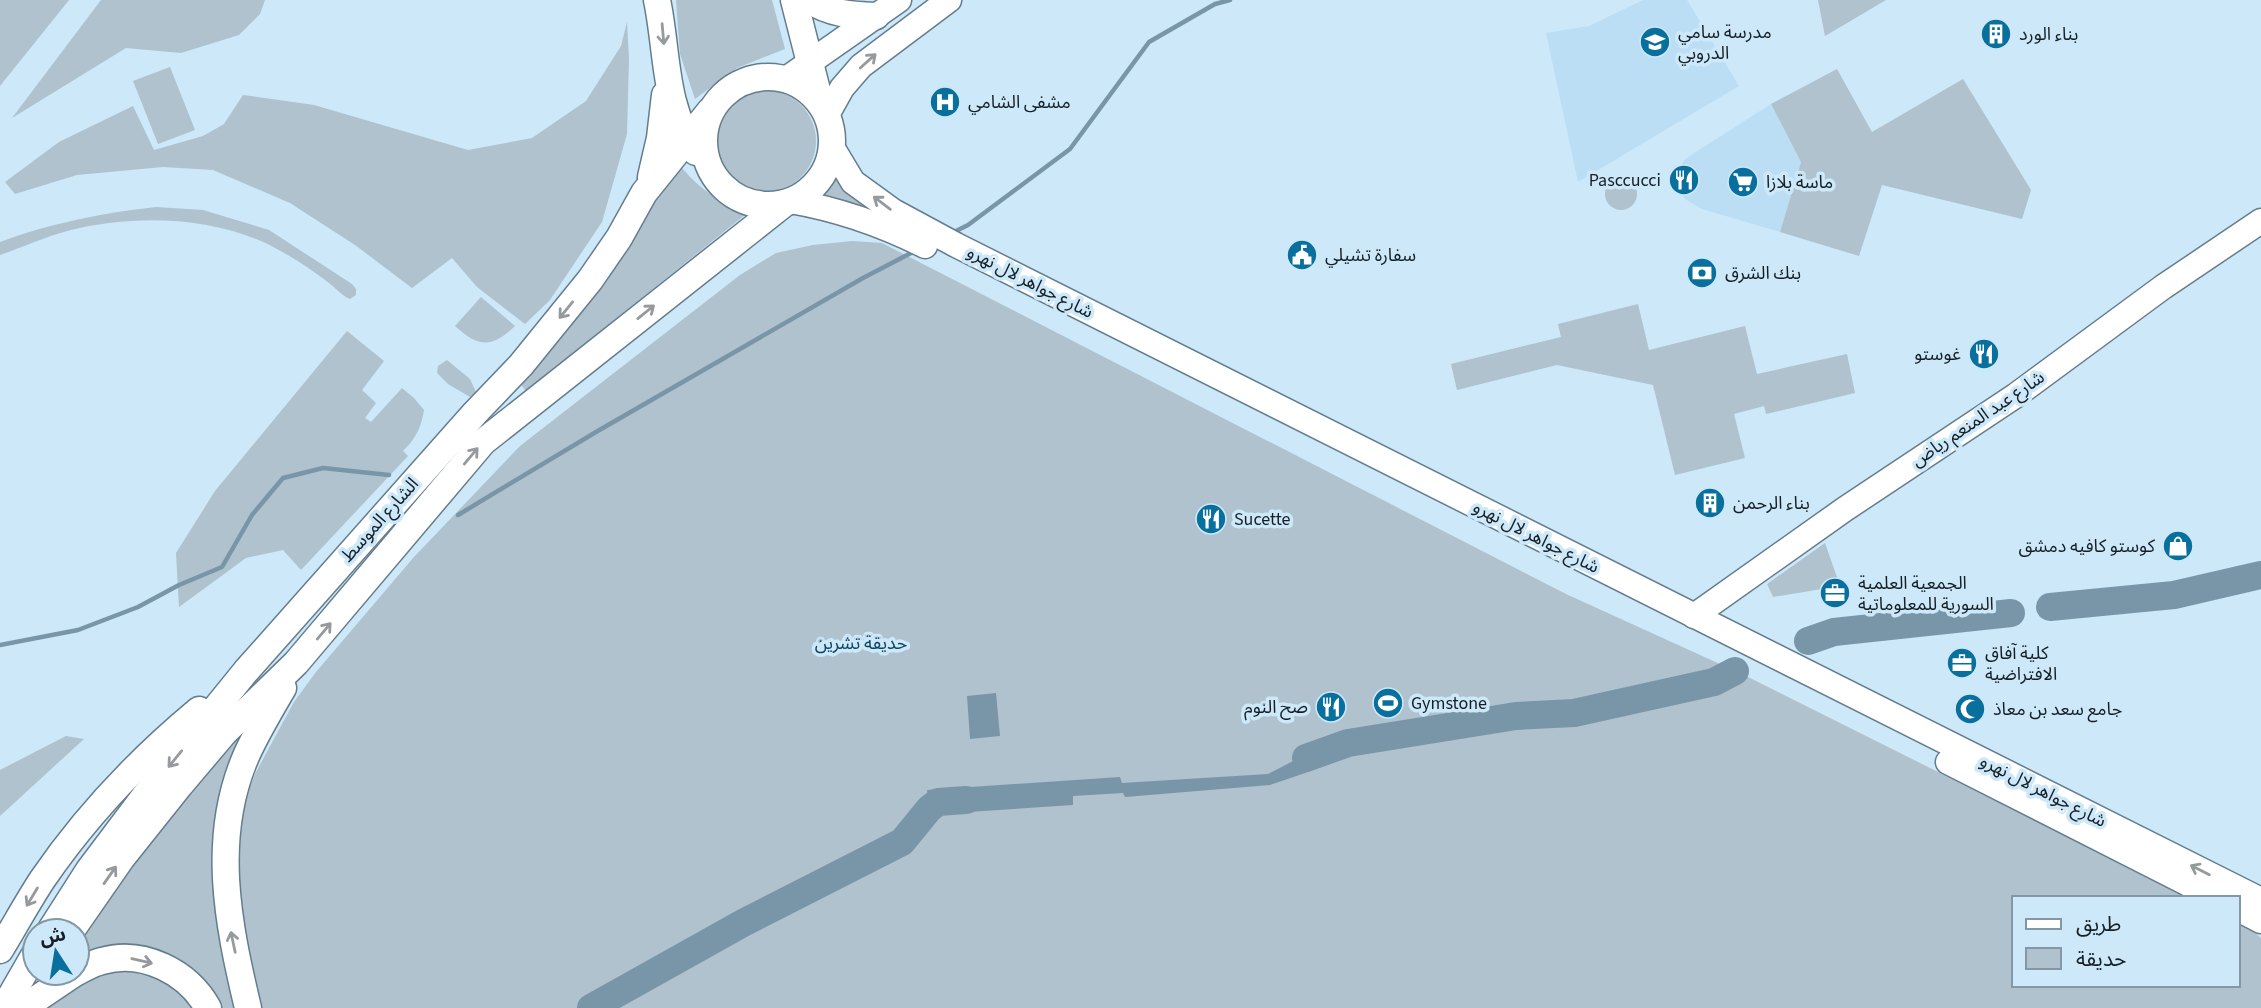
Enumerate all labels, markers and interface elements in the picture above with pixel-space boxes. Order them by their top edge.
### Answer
building icon: بناء الورد [1979,17,2013,51]
place label: مدرسة سامي الدروبي [1678,20,1772,66]
one-way arrow [657,22,670,45]
place label: بناء الورد [2019,22,2078,47]
school or university icon: مدرسة سامي الدروبي [1638,25,1672,59]
one-way arrow [859,53,877,69]
hospital icon: مشفى الشامي [928,85,962,119]
place label: مشفى الشامي [968,90,1071,115]
restaurant icon: Pasccucci [1667,163,1701,197]
supermarket icon: ماسة بلازا [1726,165,1760,199]
place label: Pasccucci [1589,168,1661,193]
place label: ماسة بلازا [1766,170,1833,195]
one-way arrow [873,196,892,211]
public building icon: سفارة تشيلي [1285,238,1319,272]
street label: شارع جواهر لال نهرو [962,239,1098,326]
place label: سفارة تشيلي [1325,243,1416,268]
bank icon: بنك الشرق [1685,256,1719,290]
place label: بنك الشرق [1725,261,1801,286]
one-way arrow [558,301,573,319]
one-way arrow [636,304,654,320]
restaurant icon: غوستو [1967,337,2001,371]
place label: غوستو [1914,342,1961,367]
street label: شارع عبد المنعم رياض [1906,365,2050,474]
one-way arrow [463,448,478,466]
street label: الشارع الموسط [335,472,425,568]
building icon: بناء الرحمن [1693,486,1727,520]
place label: بناء الرحمن [1733,491,1810,516]
street label: شارع جواهر لال نهرو [1468,494,1604,581]
restaurant icon: Sucette [1194,502,1228,536]
place label: Sucette [1234,507,1291,532]
shop icon: كوستو كافيه دمشق [2161,529,2195,563]
place label: كوستو كافيه دمشق [2019,534,2156,559]
place label: الجمعية العلمية السورية للمعلوماتية [1858,571,1994,617]
office icon: الجمعية العلمية السورية للمعلوماتية [1818,576,1852,610]
one-way arrow [316,622,332,640]
park label: حديقة تشرين [815,631,907,656]
place label: كلية آفاق الافتراضية [1985,641,2057,687]
office icon: كلية آفاق الافتراضية [1945,646,1979,680]
sports icon: Gymstone [1371,686,1405,720]
restaurant icon: صح النوم [1314,690,1348,724]
place label: Gymstone [1411,691,1487,716]
mosque icon: جامع سعد بن معاذ [1953,692,1987,726]
place label: صح النوم [1244,695,1308,721]
place label: جامع سعد بن معاذ [1993,697,2122,723]
street label: شارع جواهر لال نهرو [1975,748,2111,835]
one-way arrow [167,749,183,767]
one-way arrow [2190,862,2211,876]
one-way arrow [103,866,117,885]
one-way arrow [24,887,38,907]
legend [2012,896,2240,987]
text: طريق [2076,909,2121,939]
north arrow [21,917,91,987]
text: ش [37,921,68,953]
one-way arrow [225,931,238,953]
text: حديقة [2076,944,2126,974]
one-way arrow [130,954,153,968]

